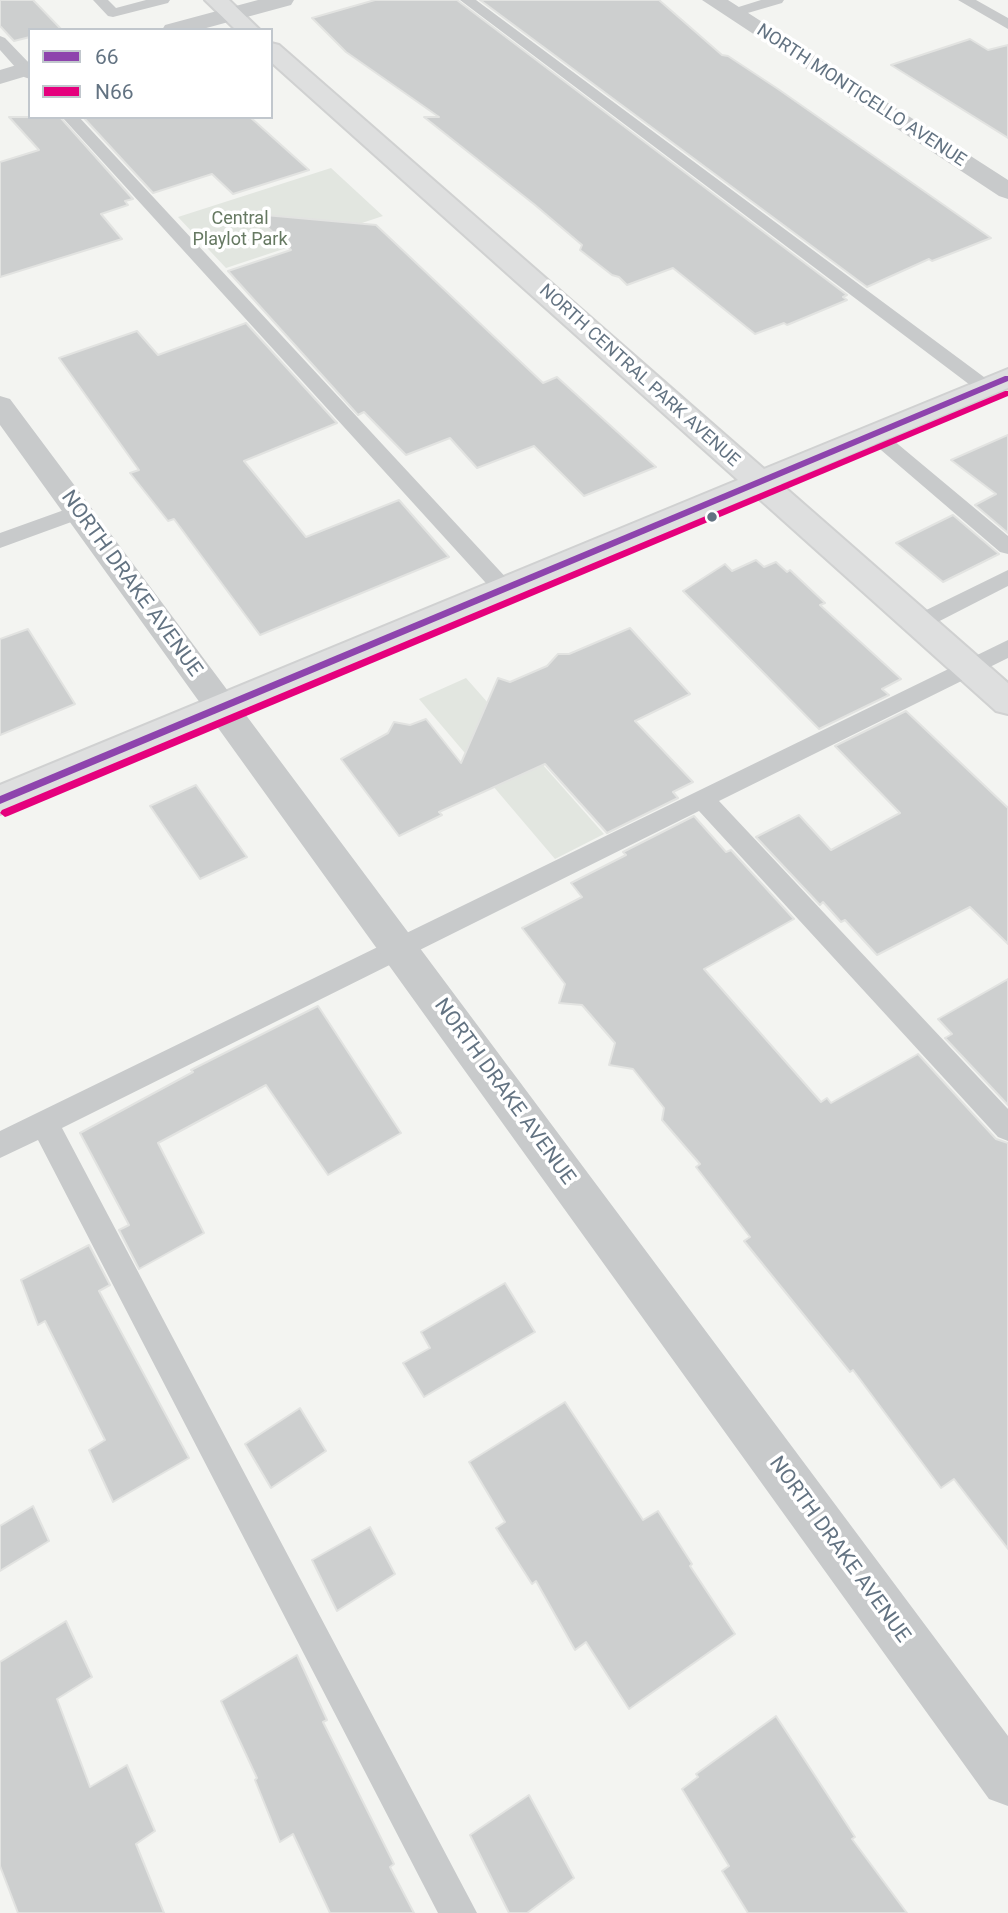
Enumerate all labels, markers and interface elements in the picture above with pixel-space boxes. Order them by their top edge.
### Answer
street label: NORTH MONTICELLO AVENUE [752,20,970,172]
legend [28,28,273,119]
text: 66 [95,45,119,69]
text: N66 [95,80,134,104]
park label: Central Playlot Park [192,208,288,250]
street label: NORTH CENTRAL PARK AVENUE [534,280,744,472]
street label: NORTH DRAKE AVENUE [55,486,207,682]
unlabelled marker [705,510,719,524]
street label: NORTH DRAKE AVENUE [428,994,580,1190]
street label: NORTH DRAKE AVENUE [763,1452,915,1648]

